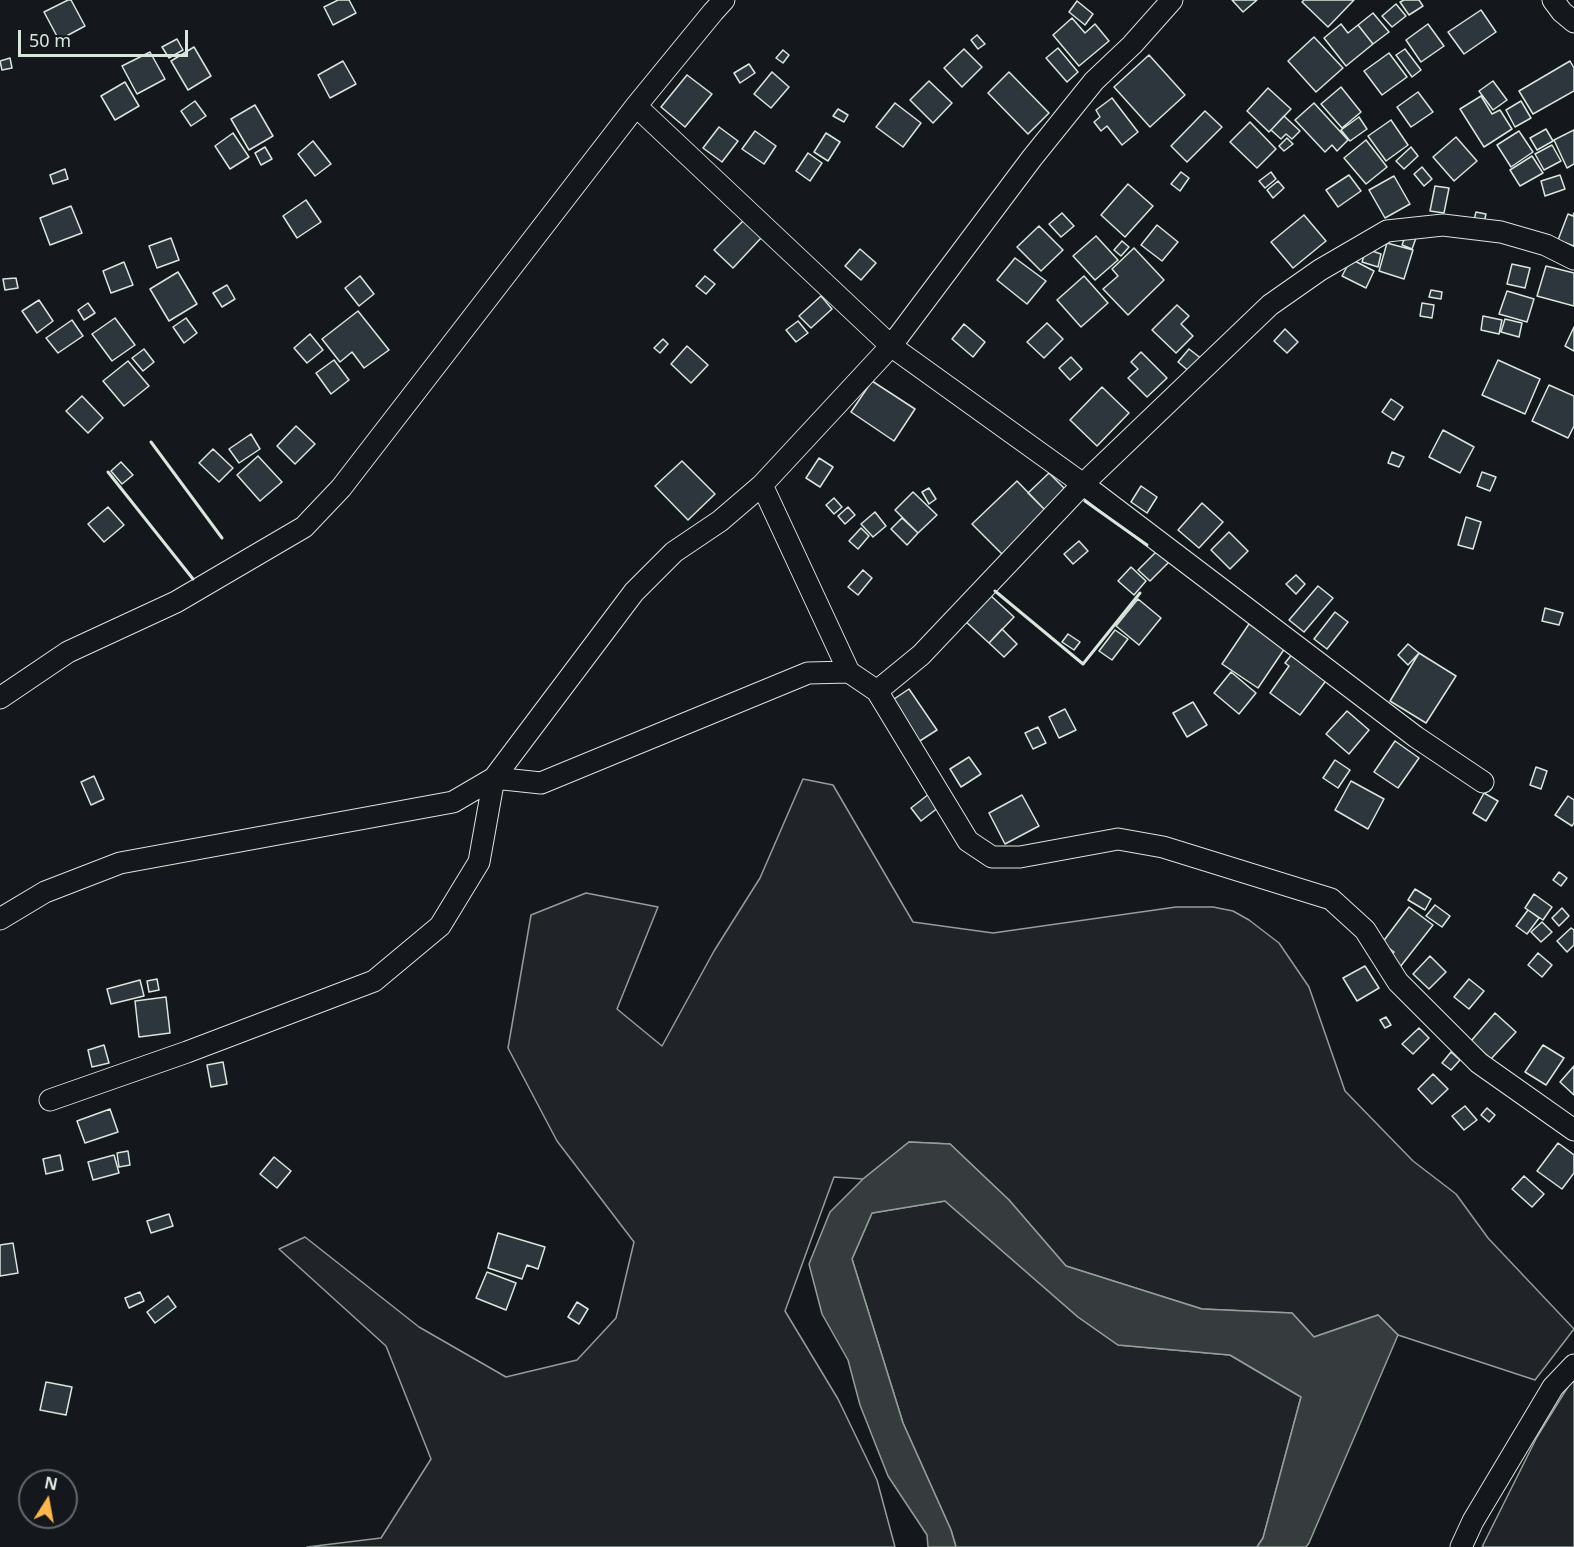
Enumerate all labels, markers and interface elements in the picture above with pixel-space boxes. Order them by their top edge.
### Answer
scale bar [21,18,190,56]
text: 50 m [29,28,71,52]
north arrow [18,1469,78,1529]
text: N [43,1471,60,1495]

